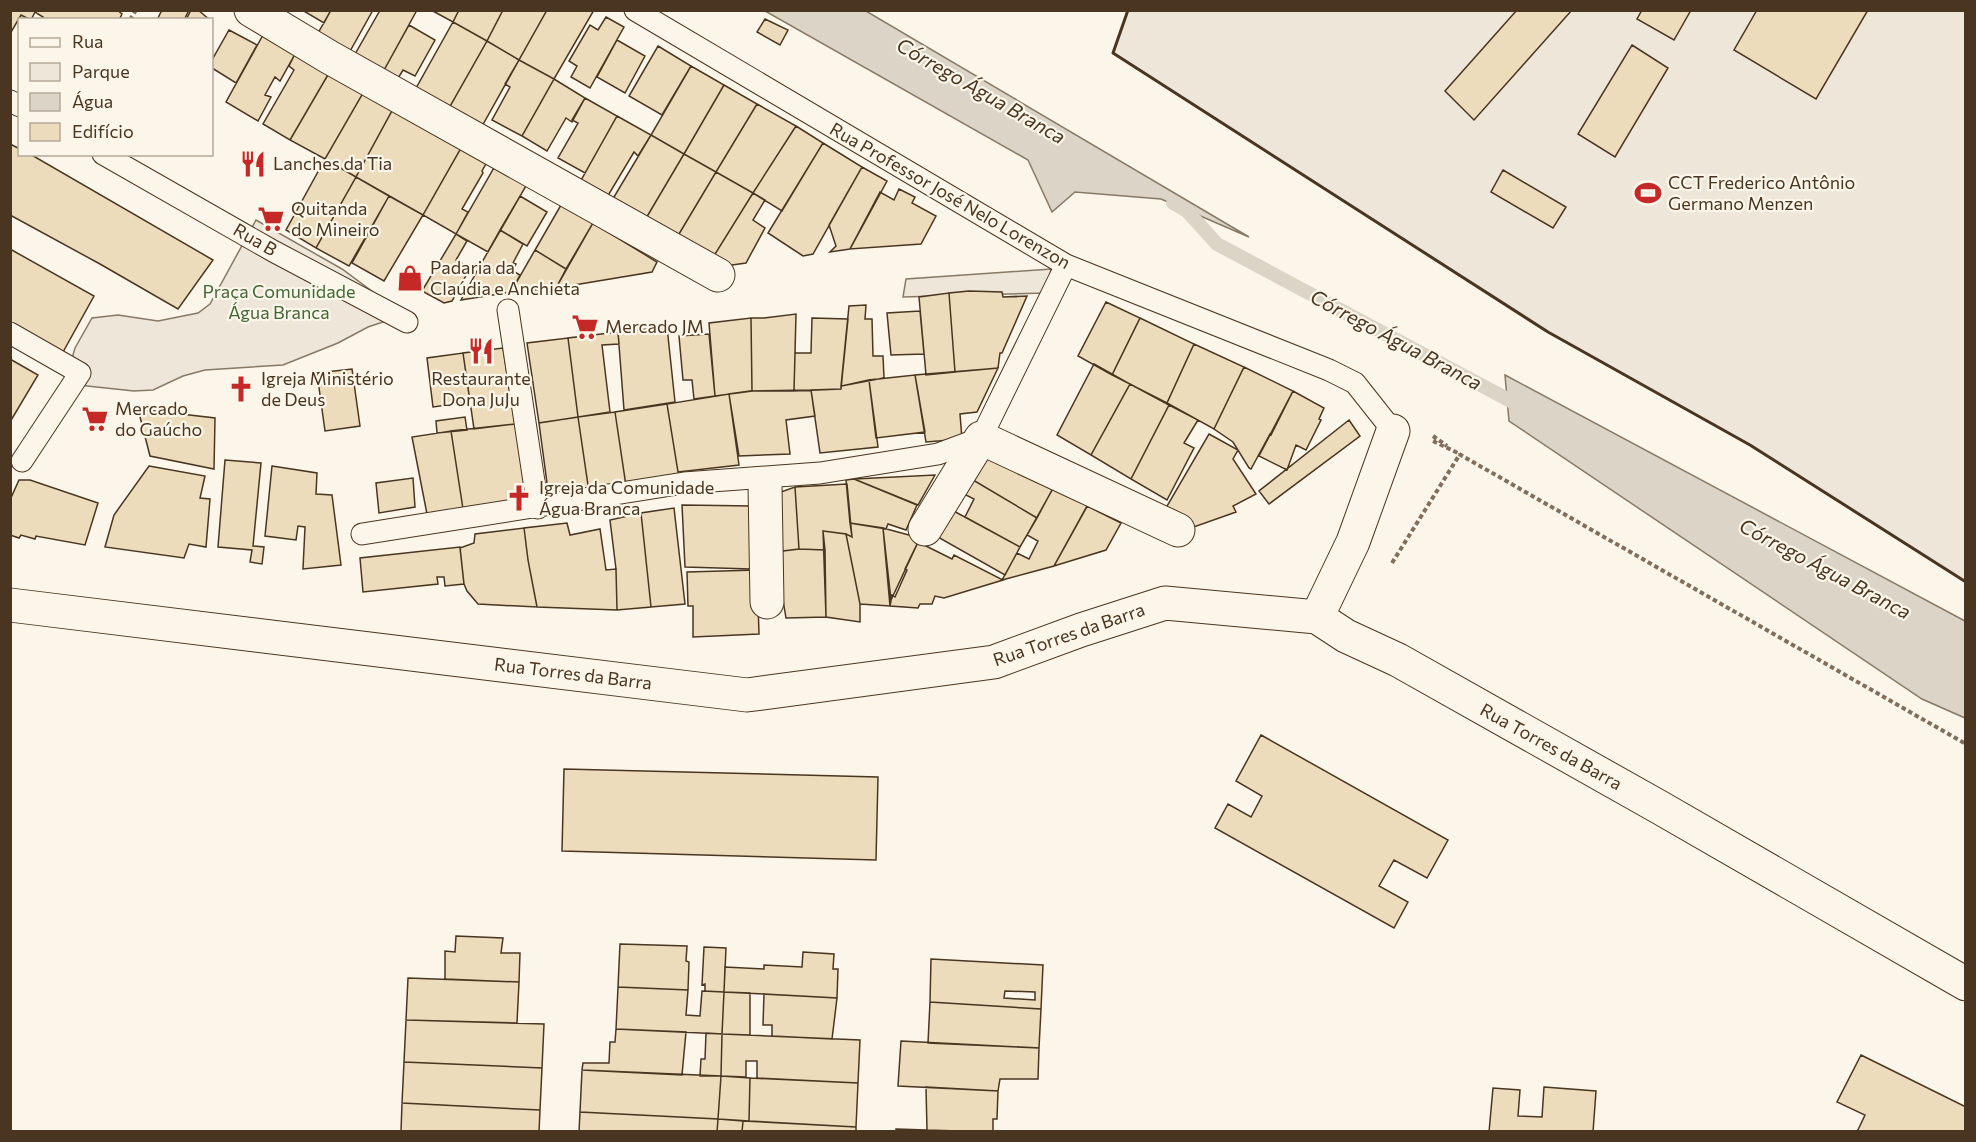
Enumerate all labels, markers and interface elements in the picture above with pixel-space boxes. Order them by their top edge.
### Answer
legend [18,18,213,156]
text: Rua [72,30,103,52]
water label: Córrego Água Branca [893,32,1070,148]
text: Parque [72,60,130,82]
text: Água [72,90,113,112]
street label: Rua Professor José Nelo Lorenzon [826,117,1075,273]
text: Edifício [72,120,134,142]
restaurant icon: Lanches da Tia [238,149,268,179]
place label: Lanches da Tia [273,152,392,174]
place label: CCT Frederico Antônio Germano Menzen [1668,171,1855,214]
sports icon: CCT Frederico Antônio Germano Menzen [1633,178,1663,208]
place label: Quitanda do Mineiro [291,197,380,240]
supermarket icon: Quitanda do Mineiro [256,204,286,234]
street label: Rua B [230,218,281,260]
place label: Padaria da Claúdia e Anchieta [430,256,580,299]
shop icon: Padaria da Claúdia e Anchieta [395,263,425,293]
park label: Praça Comunidade Água Branca [203,280,355,323]
water label: Córrego Água Branca [1307,284,1486,395]
supermarket icon: Mercado JM [570,312,600,342]
place label: Mercado JM [605,315,704,337]
restaurant icon: Restaurante Dona JuJu [466,336,496,366]
place label: Igreja Ministério de Deus [261,367,394,410]
place label: Restaurante Dona JuJu [431,367,531,410]
church icon: Igreja Ministério de Deus [226,374,256,404]
place label: Mercado do Gaúcho [115,397,202,440]
supermarket icon: Mercado do Gaúcho [80,404,110,434]
place label: Igreja da Comunidade Água Branca [539,476,714,519]
church icon: Igreja da Comunidade Água Branca [504,483,534,513]
water label: Córrego Água Branca [1736,513,1915,624]
street label: Rua Torres da Barra [990,598,1147,670]
street label: Rua Torres da Barra [493,652,653,694]
street label: Rua Torres da Barra [1477,698,1626,794]

